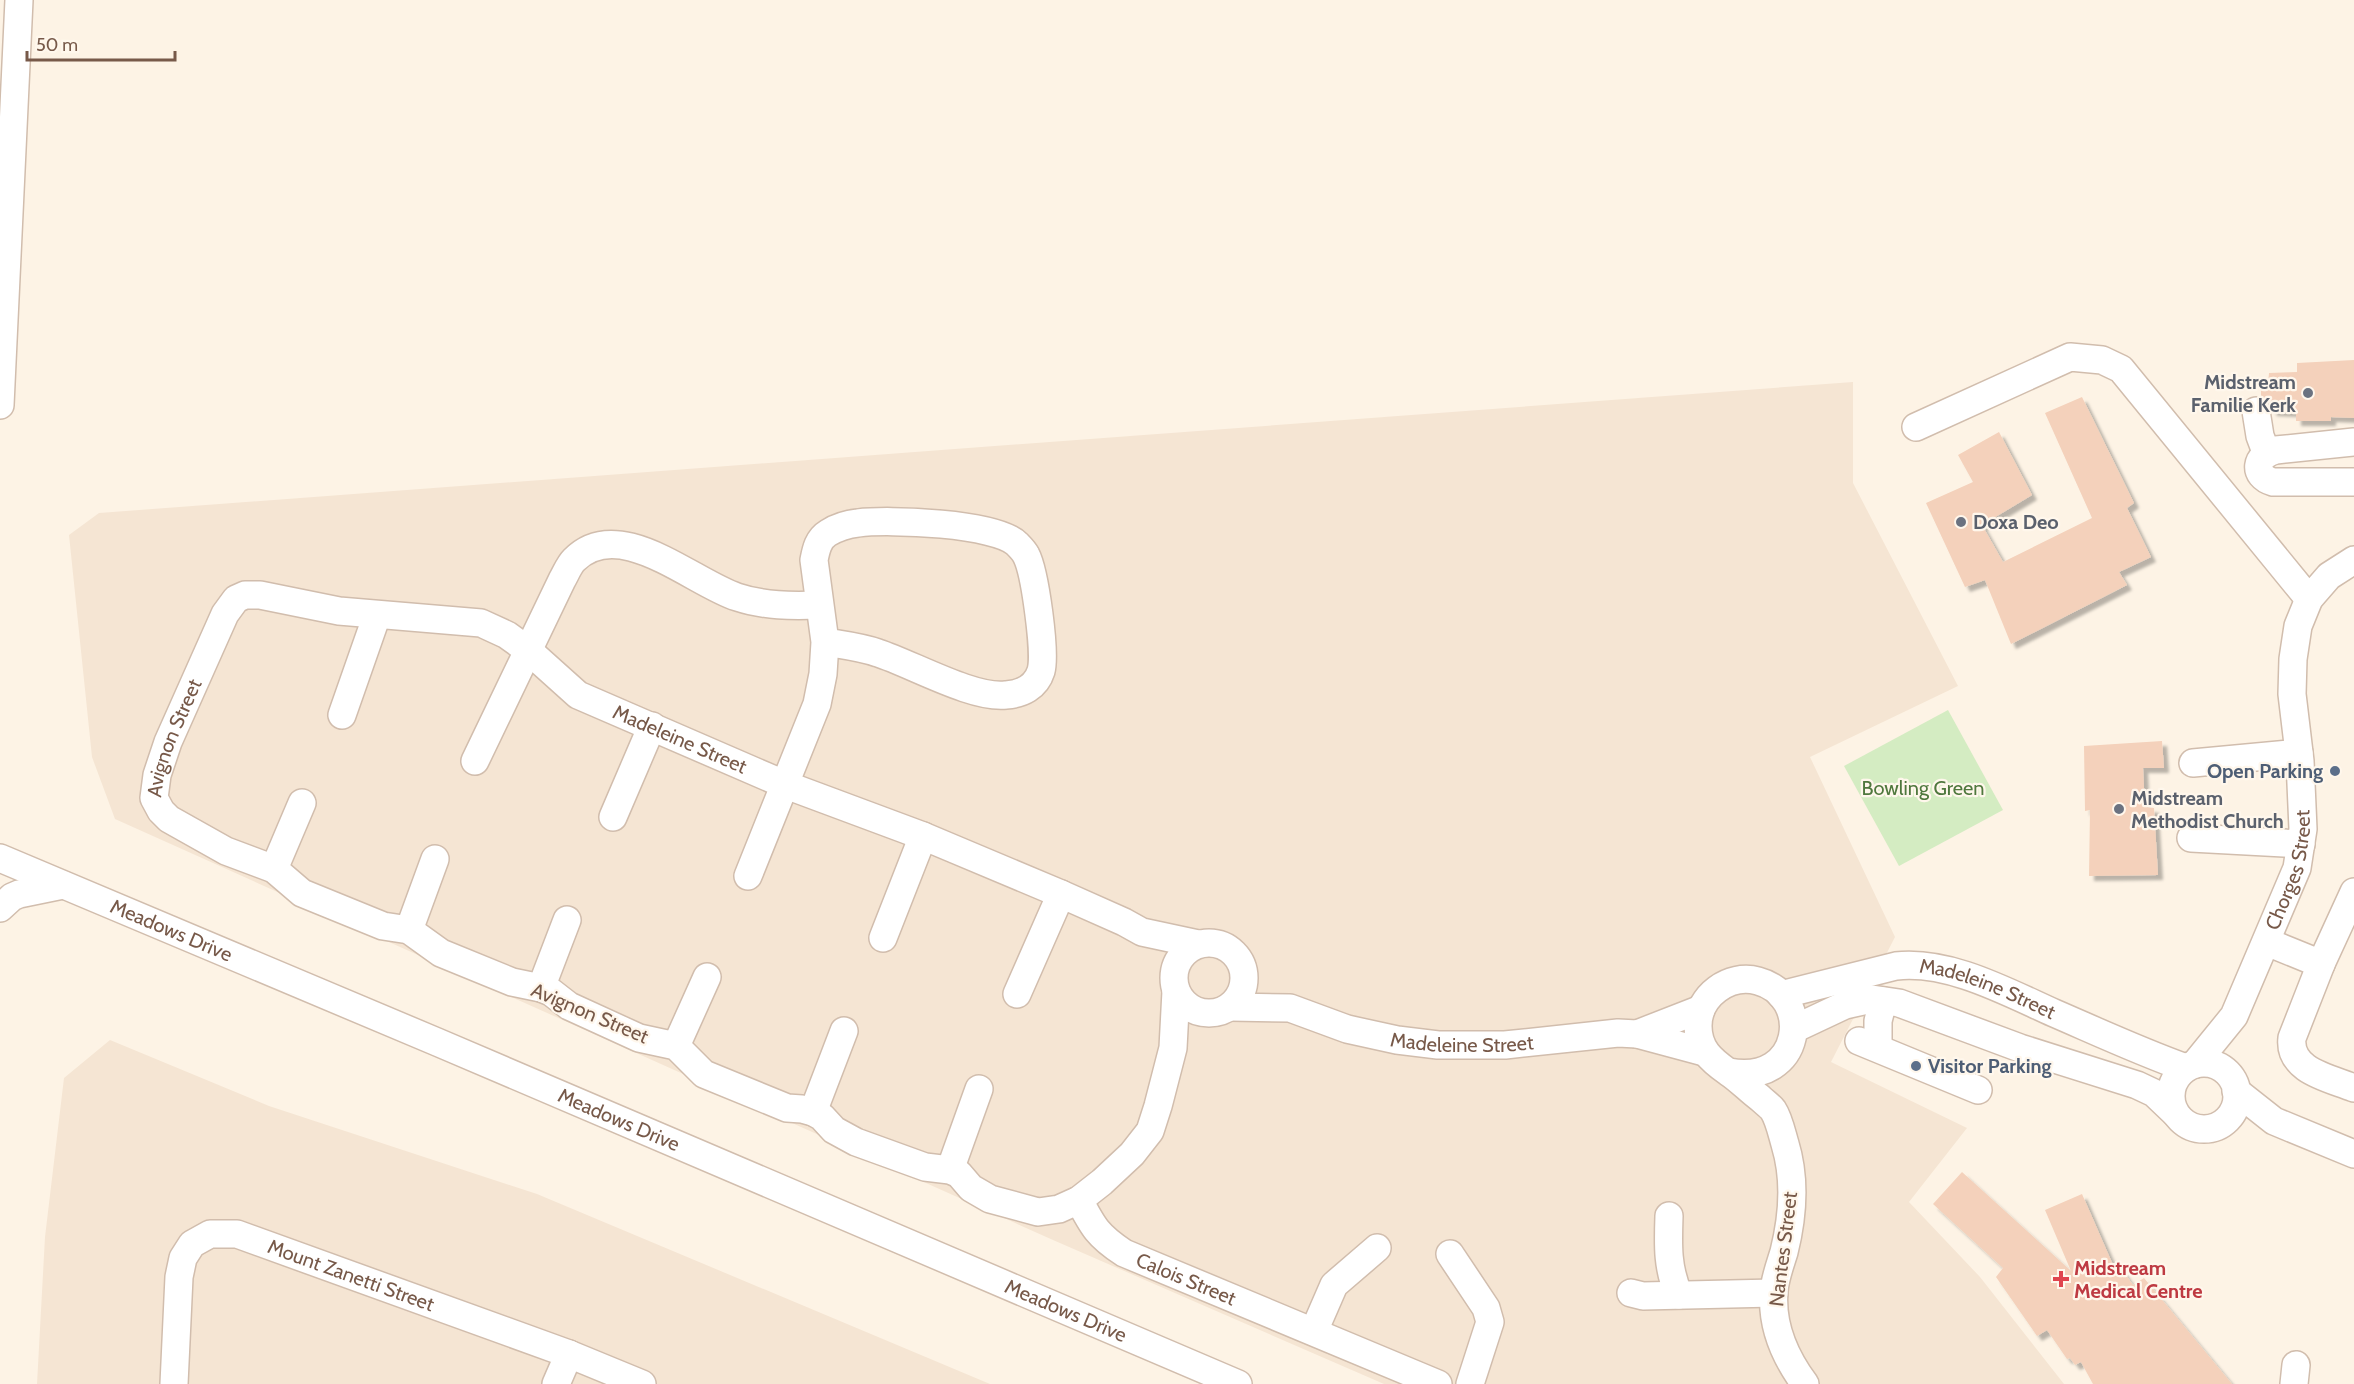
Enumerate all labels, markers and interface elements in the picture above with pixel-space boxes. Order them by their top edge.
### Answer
scale bar [27,24,176,62]
text: 50 m [36,34,78,56]
place label: Midstream Familie Kerk [2191,370,2296,417]
marker: Midstream Familie Kerk [2301,386,2315,400]
place label: Doxa Deo [1973,510,2059,534]
marker: Doxa Deo [1954,515,1968,529]
street label: Avignon Street [142,675,207,799]
street label: Madeleine Street [609,700,751,779]
place label: Open Parking [2207,759,2323,783]
marker: Open Parking [2328,764,2342,778]
park label: Bowling Green [1862,776,1984,800]
place label: Midstream Methodist Church [2131,786,2284,833]
marker: Midstream Methodist Church [2112,802,2126,816]
street label: Chorges Street [2260,809,2315,934]
street label: Meadows Drive [107,894,236,966]
street label: Madeleine Street [1918,954,2060,1024]
street label: Avignon Street [528,978,652,1049]
street label: Madeleine Street [1389,1027,1535,1057]
place label: Visitor Parking [1928,1054,2052,1078]
marker: Visitor Parking [1909,1059,1923,1073]
street label: Meadows Drive [554,1083,683,1156]
street label: Nantes Street [1764,1190,1802,1308]
street label: Mount Zanetti Street [265,1234,438,1316]
street label: Calois Street [1133,1247,1240,1310]
place label: Midstream Medical Centre [2074,1256,2203,1303]
marker: Midstream Medical Centre [2052,1270,2070,1288]
street label: Meadows Drive [1001,1274,1130,1347]

